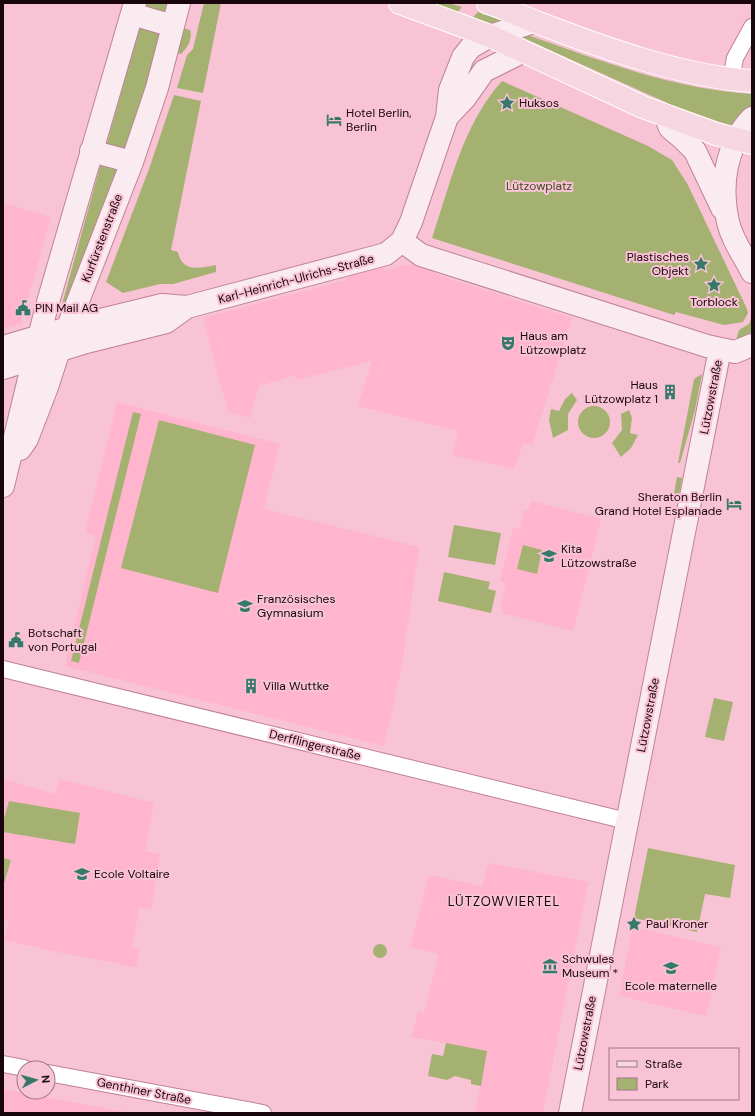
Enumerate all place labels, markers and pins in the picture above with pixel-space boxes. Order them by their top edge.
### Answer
place icon: Huksos [498,94,516,112]
place label: Huksos [519,95,559,111]
place label: Hotel Berlin, Berlin [346,105,411,135]
hotel icon: Hotel Berlin, Berlin [325,111,343,129]
place label: Plastisches Objekt [627,249,689,279]
place icon: Plastisches Objekt [692,255,710,273]
place icon: Torblock [705,276,723,294]
place label: Torblock [690,294,738,310]
public building icon: PIN Mail AG [14,299,32,317]
place label: PIN Mail AG [35,300,98,316]
place label: Haus am Lützowplatz [520,328,586,358]
theatre icon: Haus am Lützowplatz [499,334,517,352]
place label: Haus Lützowplatz 1 [585,377,658,407]
building icon: Haus Lützowplatz 1 [661,383,679,401]
place label: Sheraton Berlin Grand Hotel Esplanade [595,489,722,519]
hotel icon: Sheraton Berlin Grand Hotel Esplanade [725,495,743,513]
place label: Kita Lützowstraße [561,541,637,571]
school or university icon: Kita Lützowstraße [540,547,558,565]
place label: Französisches Gymnasium [257,591,335,621]
school or university icon: Französisches Gymnasium [236,597,254,615]
place label: Botschaft von Portugal [28,625,97,655]
public building icon: Botschaft von Portugal [7,631,25,649]
building icon: Villa Wuttke [242,677,260,695]
place label: Villa Wuttke [263,678,329,694]
school or university icon: Ecole Voltaire [73,865,91,883]
place label: Ecole Voltaire [94,866,170,882]
place icon: Paul Kroner [625,915,643,933]
place label: Paul Kroner [646,916,709,932]
place label: Schwules Museum * [562,951,619,981]
museum icon: Schwules Museum * [541,957,559,975]
school or university icon: Ecole maternelle [662,959,680,977]
place label: Ecole maternelle [625,978,717,994]

